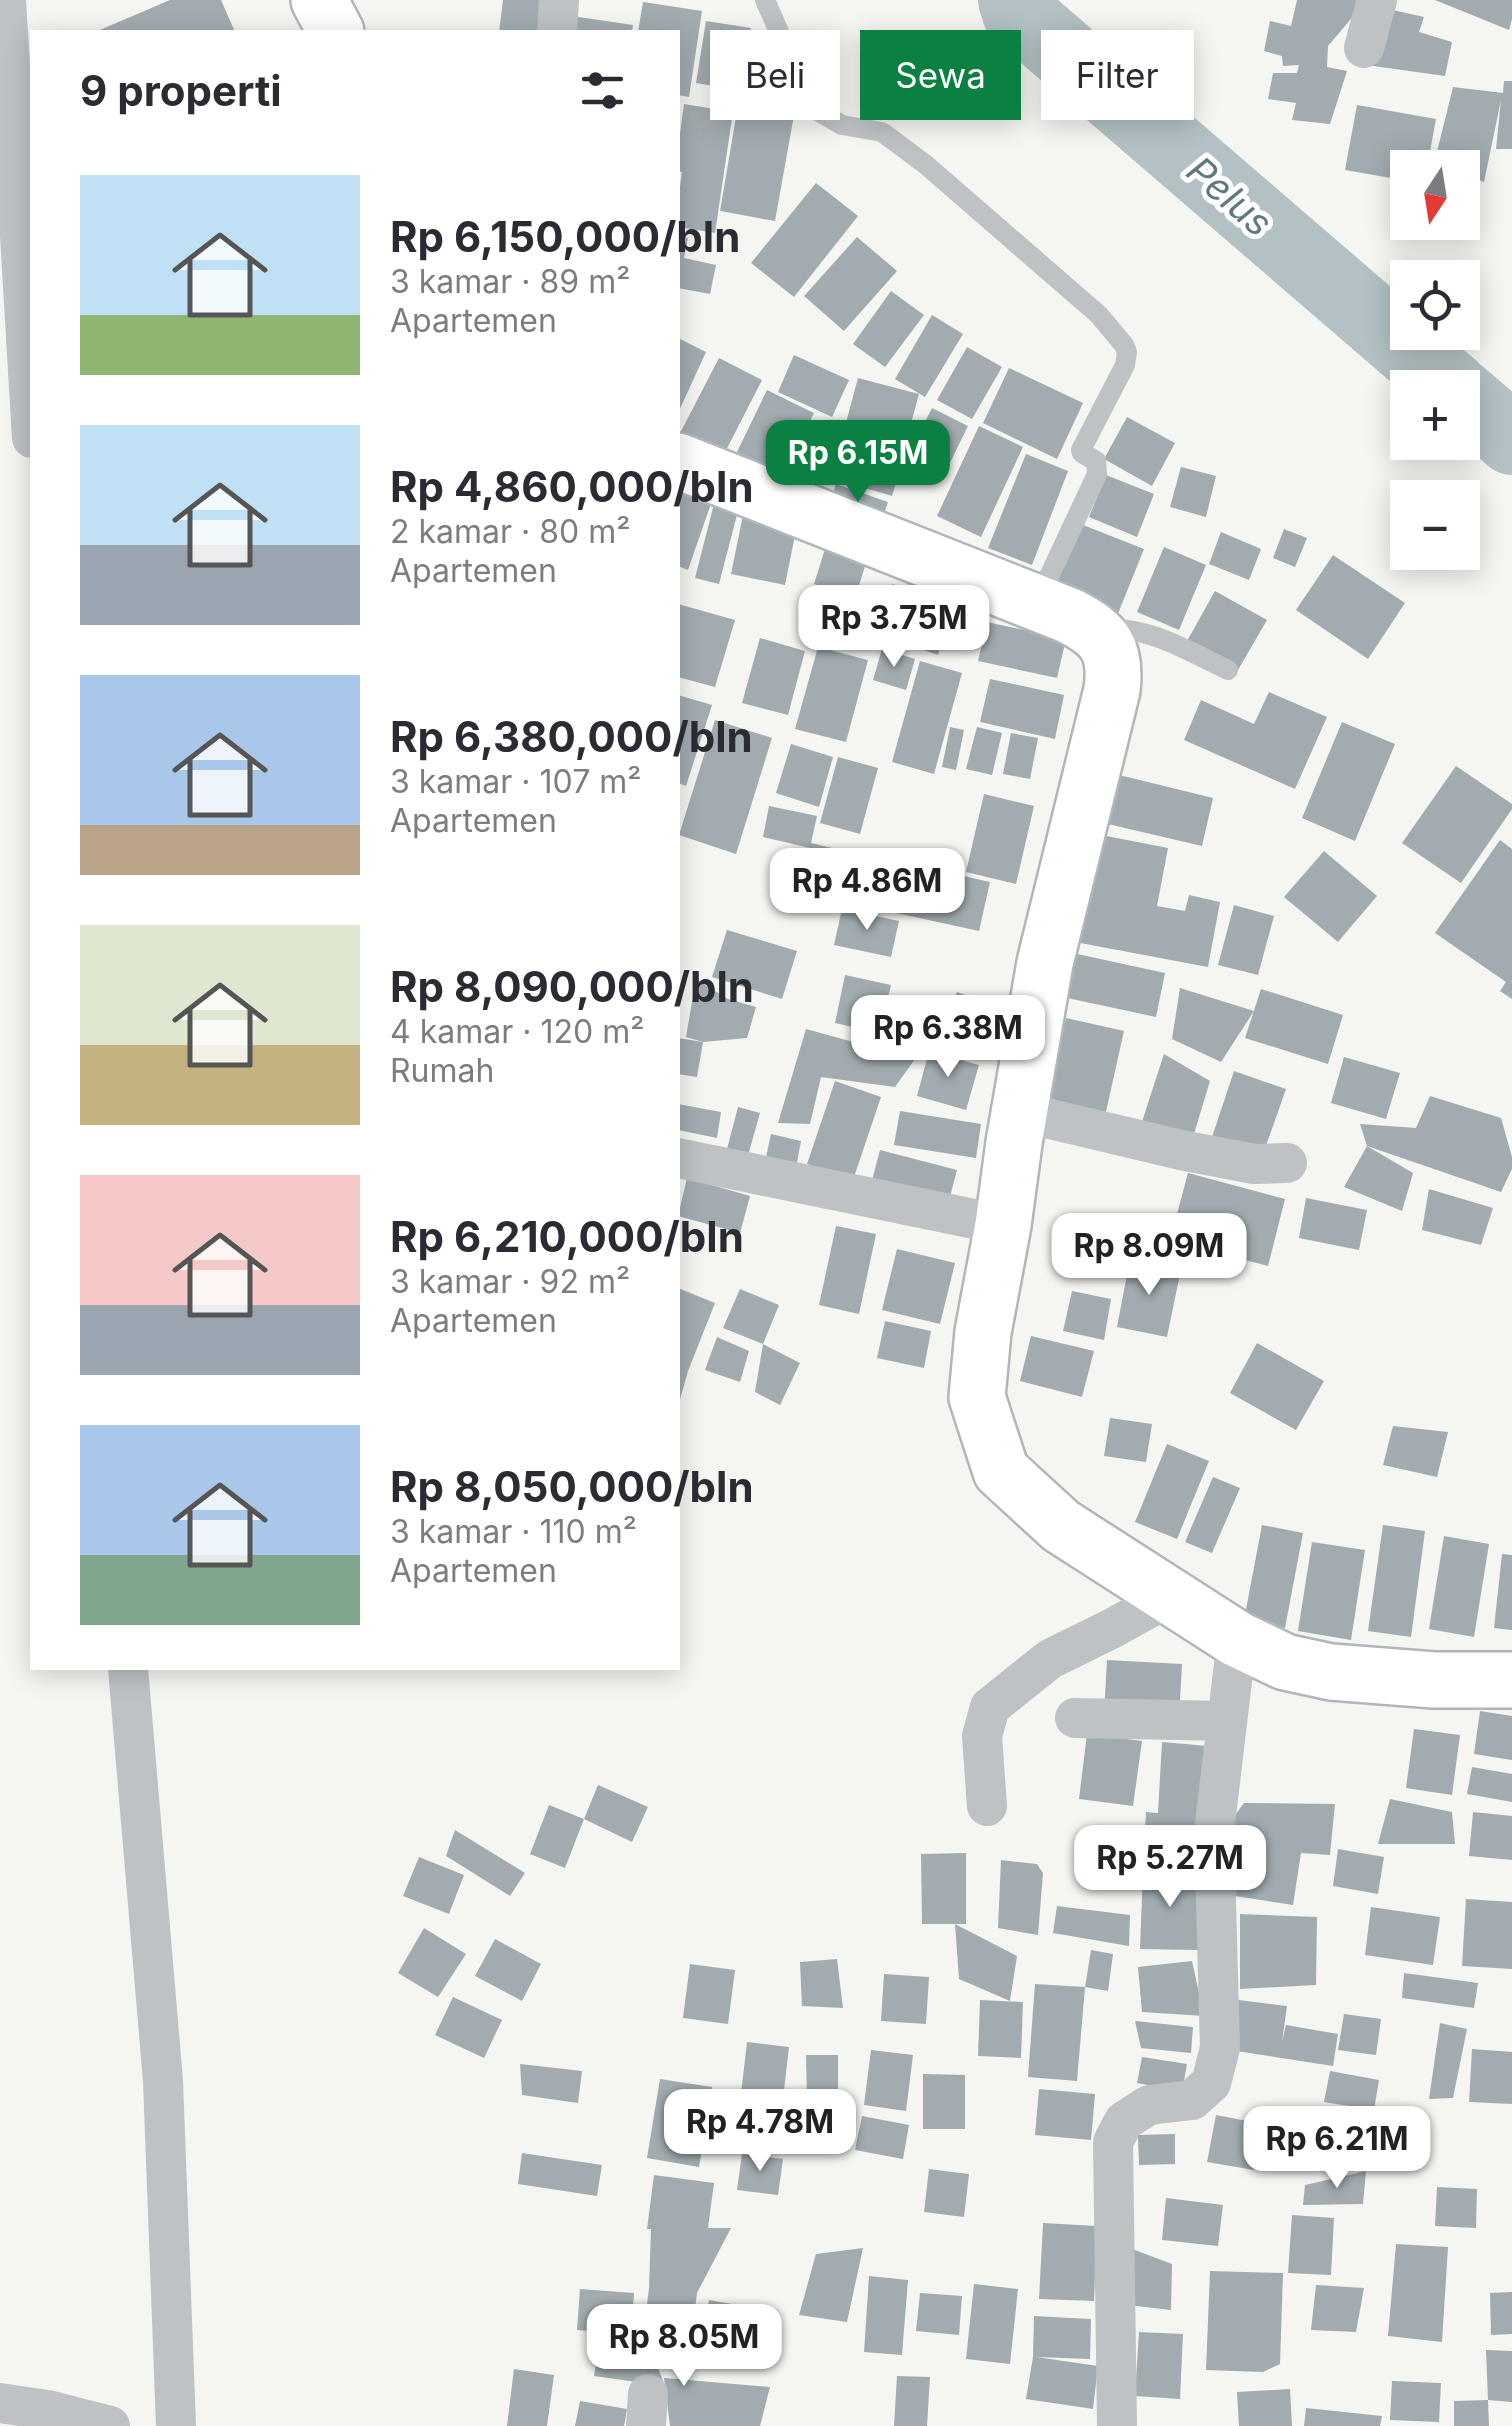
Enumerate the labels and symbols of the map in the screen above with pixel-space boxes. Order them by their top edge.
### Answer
water label: Pelus [1178,147,1282,245]
north arrow [1390,150,1480,240]
pin: Rp 6.15M [755,420,961,505]
pin: Rp 3.75M [791,585,997,670]
pin: Rp 4.86M [764,848,970,933]
pin: Rp 6.38M [845,995,1051,1080]
pin: Rp 8.09M [1046,1213,1252,1298]
pin: Rp 5.27M [1067,1825,1273,1910]
pin: Rp 4.78M [657,2089,863,2174]
pin: Rp 6.21M [1234,2106,1440,2191]
pin: Rp 8.05M [581,2304,787,2389]

